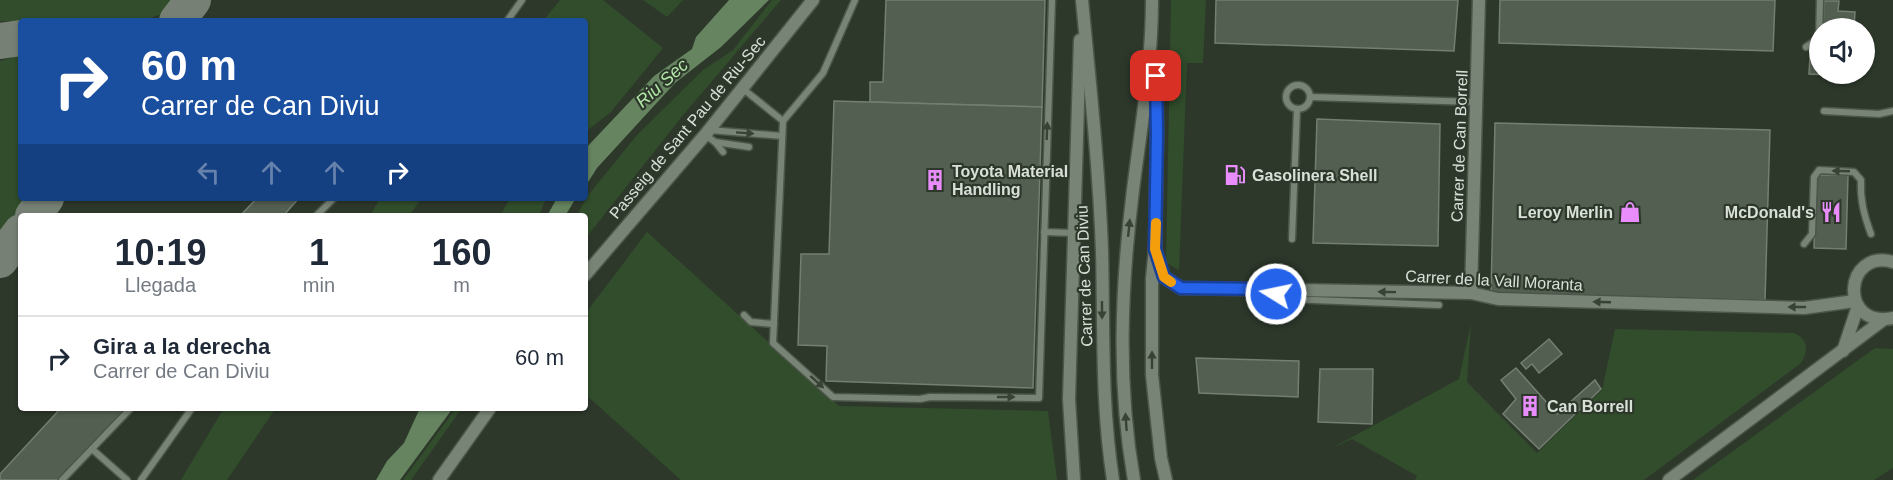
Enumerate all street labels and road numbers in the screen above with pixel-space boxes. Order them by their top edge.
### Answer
street label: Passeig de Sant Pau de Riu-Sec [606,33,769,222]
street label: Carrer de Can Borrell [1448,70,1471,222]
street label: Carrer de Can Diviu [1074,205,1095,347]
street label: Carrer de la Vall Moranta [1405,267,1583,294]

